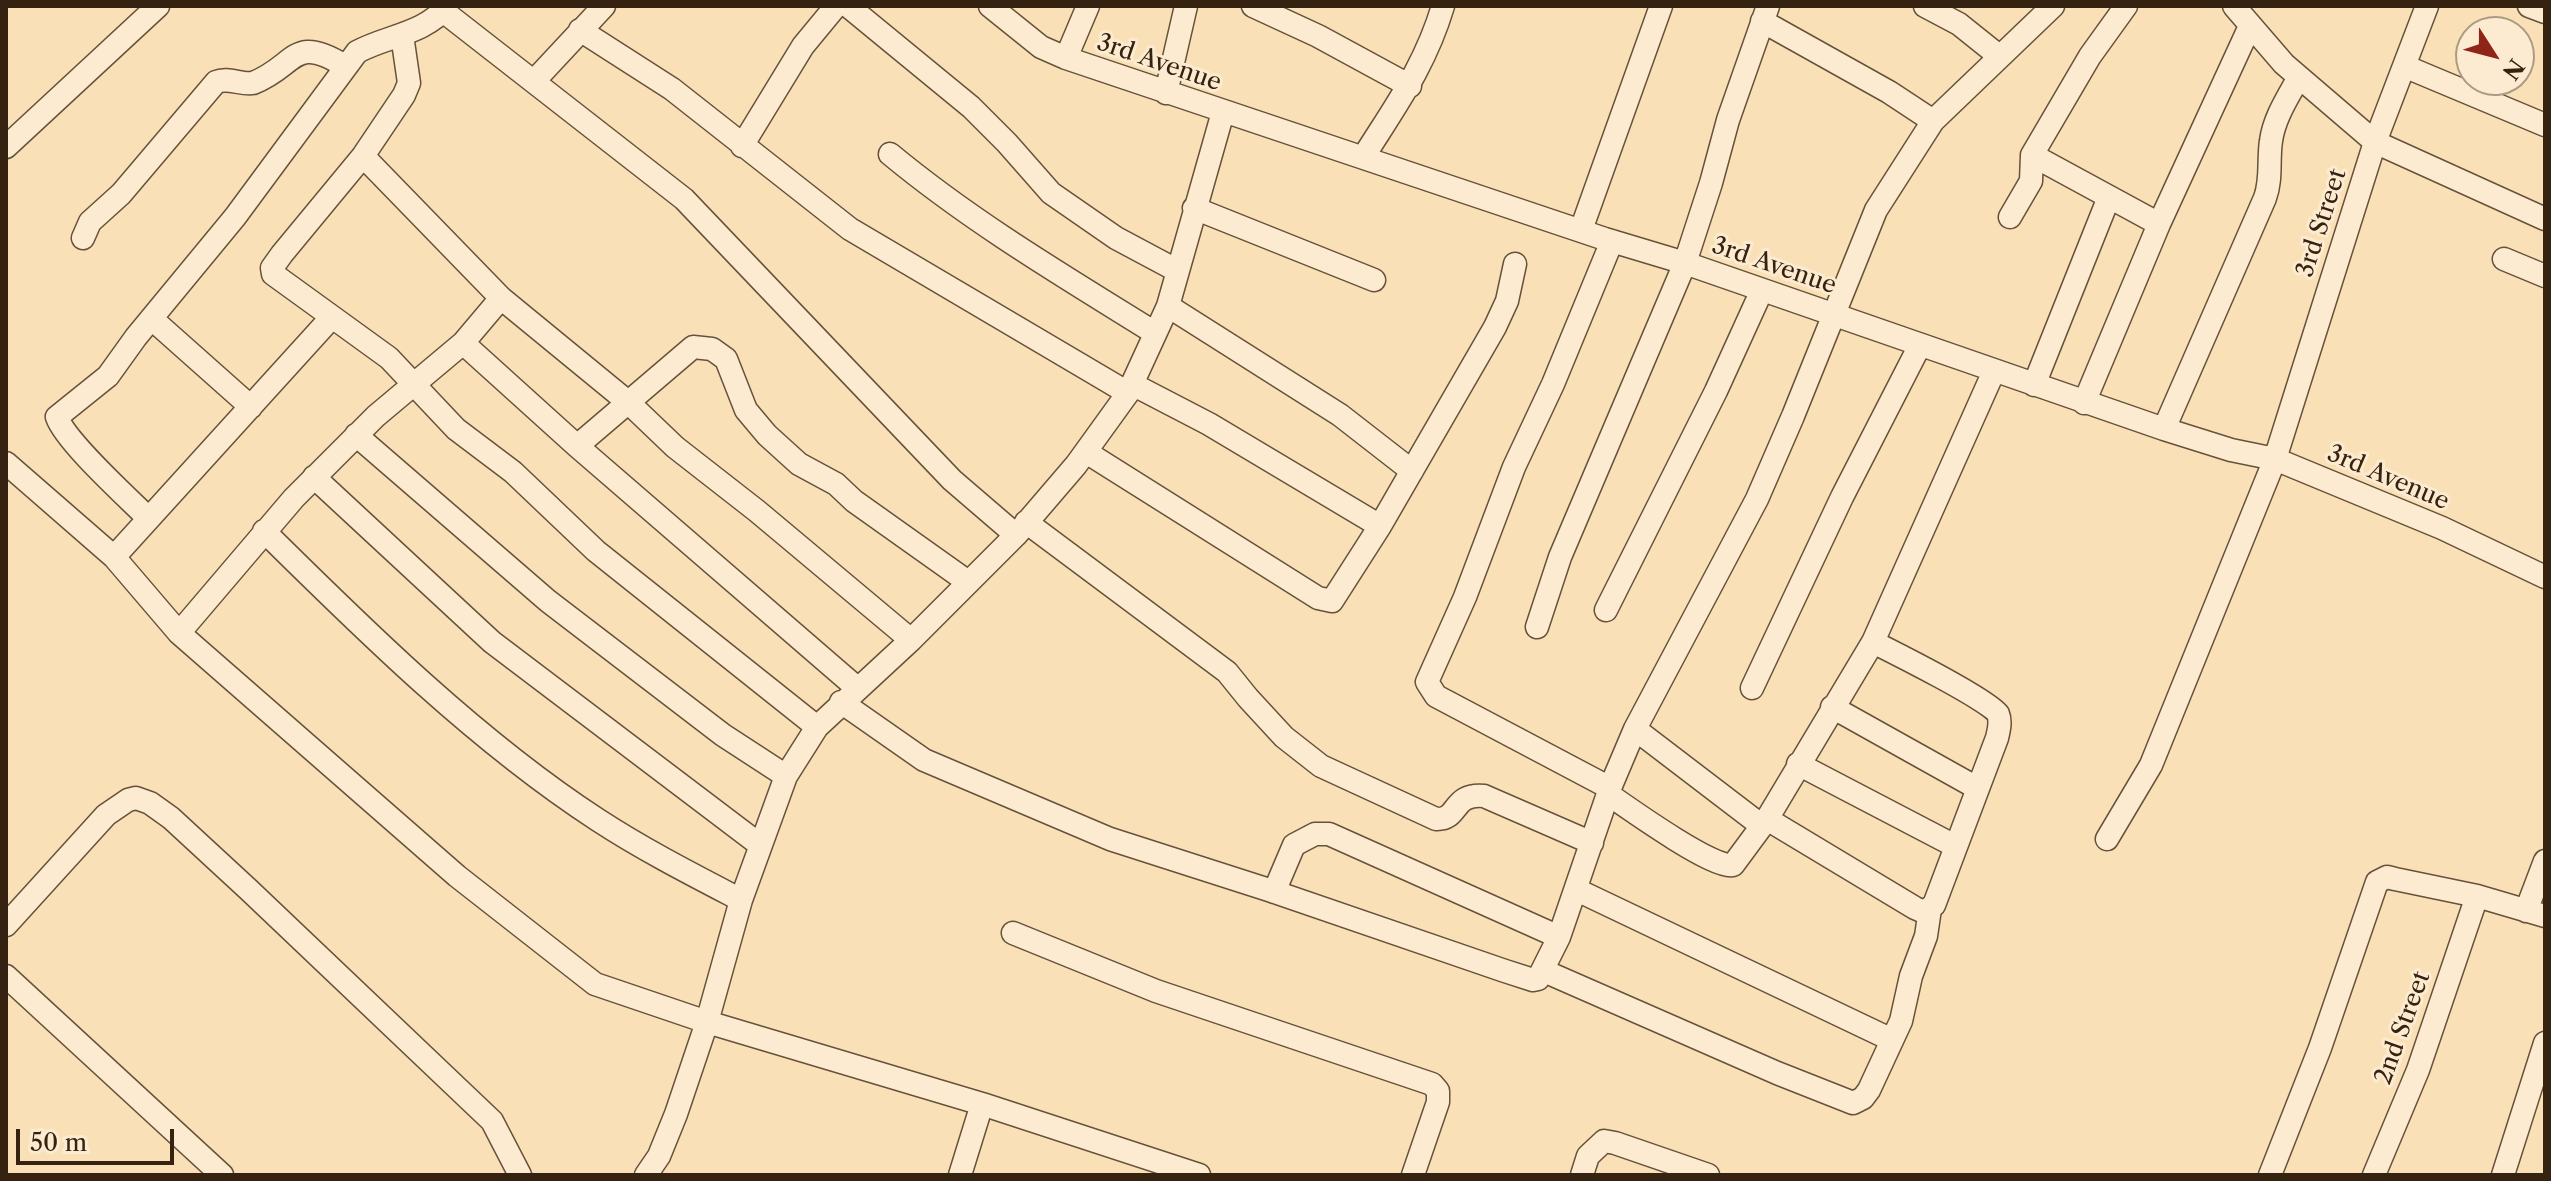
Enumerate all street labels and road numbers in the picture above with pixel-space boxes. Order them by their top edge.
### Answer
street label: 3rd Avenue [1093,28,1225,98]
street label: 3rd Street [2291,165,2353,281]
street label: 3rd Avenue [1708,231,1840,301]
street label: 3rd Avenue [2323,439,2453,517]
street label: 2nd Street [2369,968,2437,1088]

